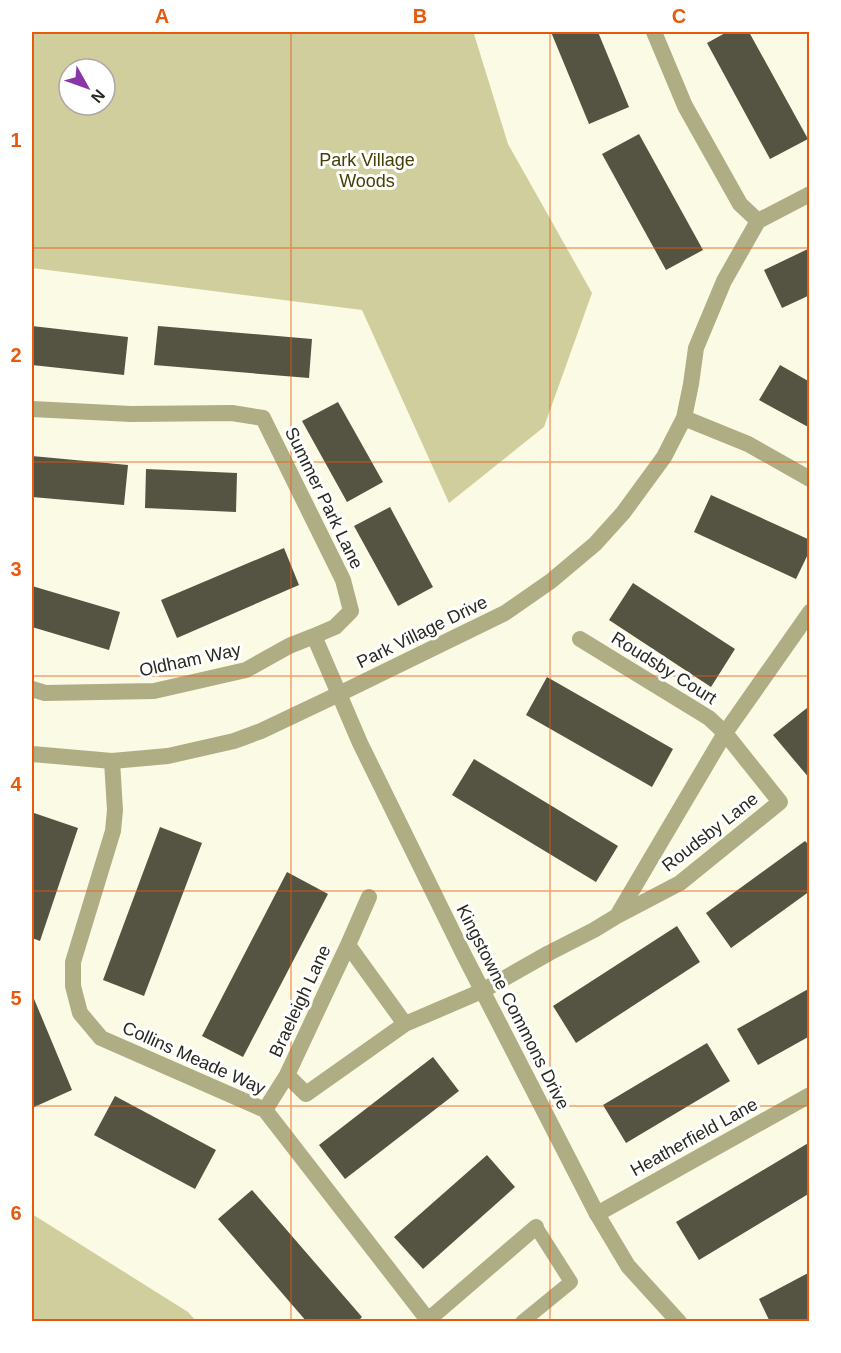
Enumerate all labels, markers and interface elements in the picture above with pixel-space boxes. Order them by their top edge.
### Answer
text: A [155,5,169,27]
text: B [413,5,427,27]
text: C [672,5,686,27]
north arrow [57,57,117,117]
text: N [88,86,108,106]
text: 1 [10,129,22,151]
park label: Park Village Woods [319,150,415,191]
text: 2 [10,344,22,366]
street label: Summer Park Lane [281,424,367,572]
text: 3 [10,558,22,580]
street label: Park Village Drive [353,592,491,672]
street label: Roudsby Court [608,628,720,708]
street label: Oldham Way [137,639,243,681]
text: 4 [10,773,22,795]
street label: Roudsby Lane [658,788,762,876]
street label: Kingstowne Commons Drive [453,901,573,1113]
street label: Braeleigh Lane [265,942,335,1060]
text: 5 [10,987,22,1009]
street label: Collins Meade Way [119,1017,269,1099]
street label: Heatherfield Lane [627,1094,761,1180]
text: 6 [10,1202,22,1224]

